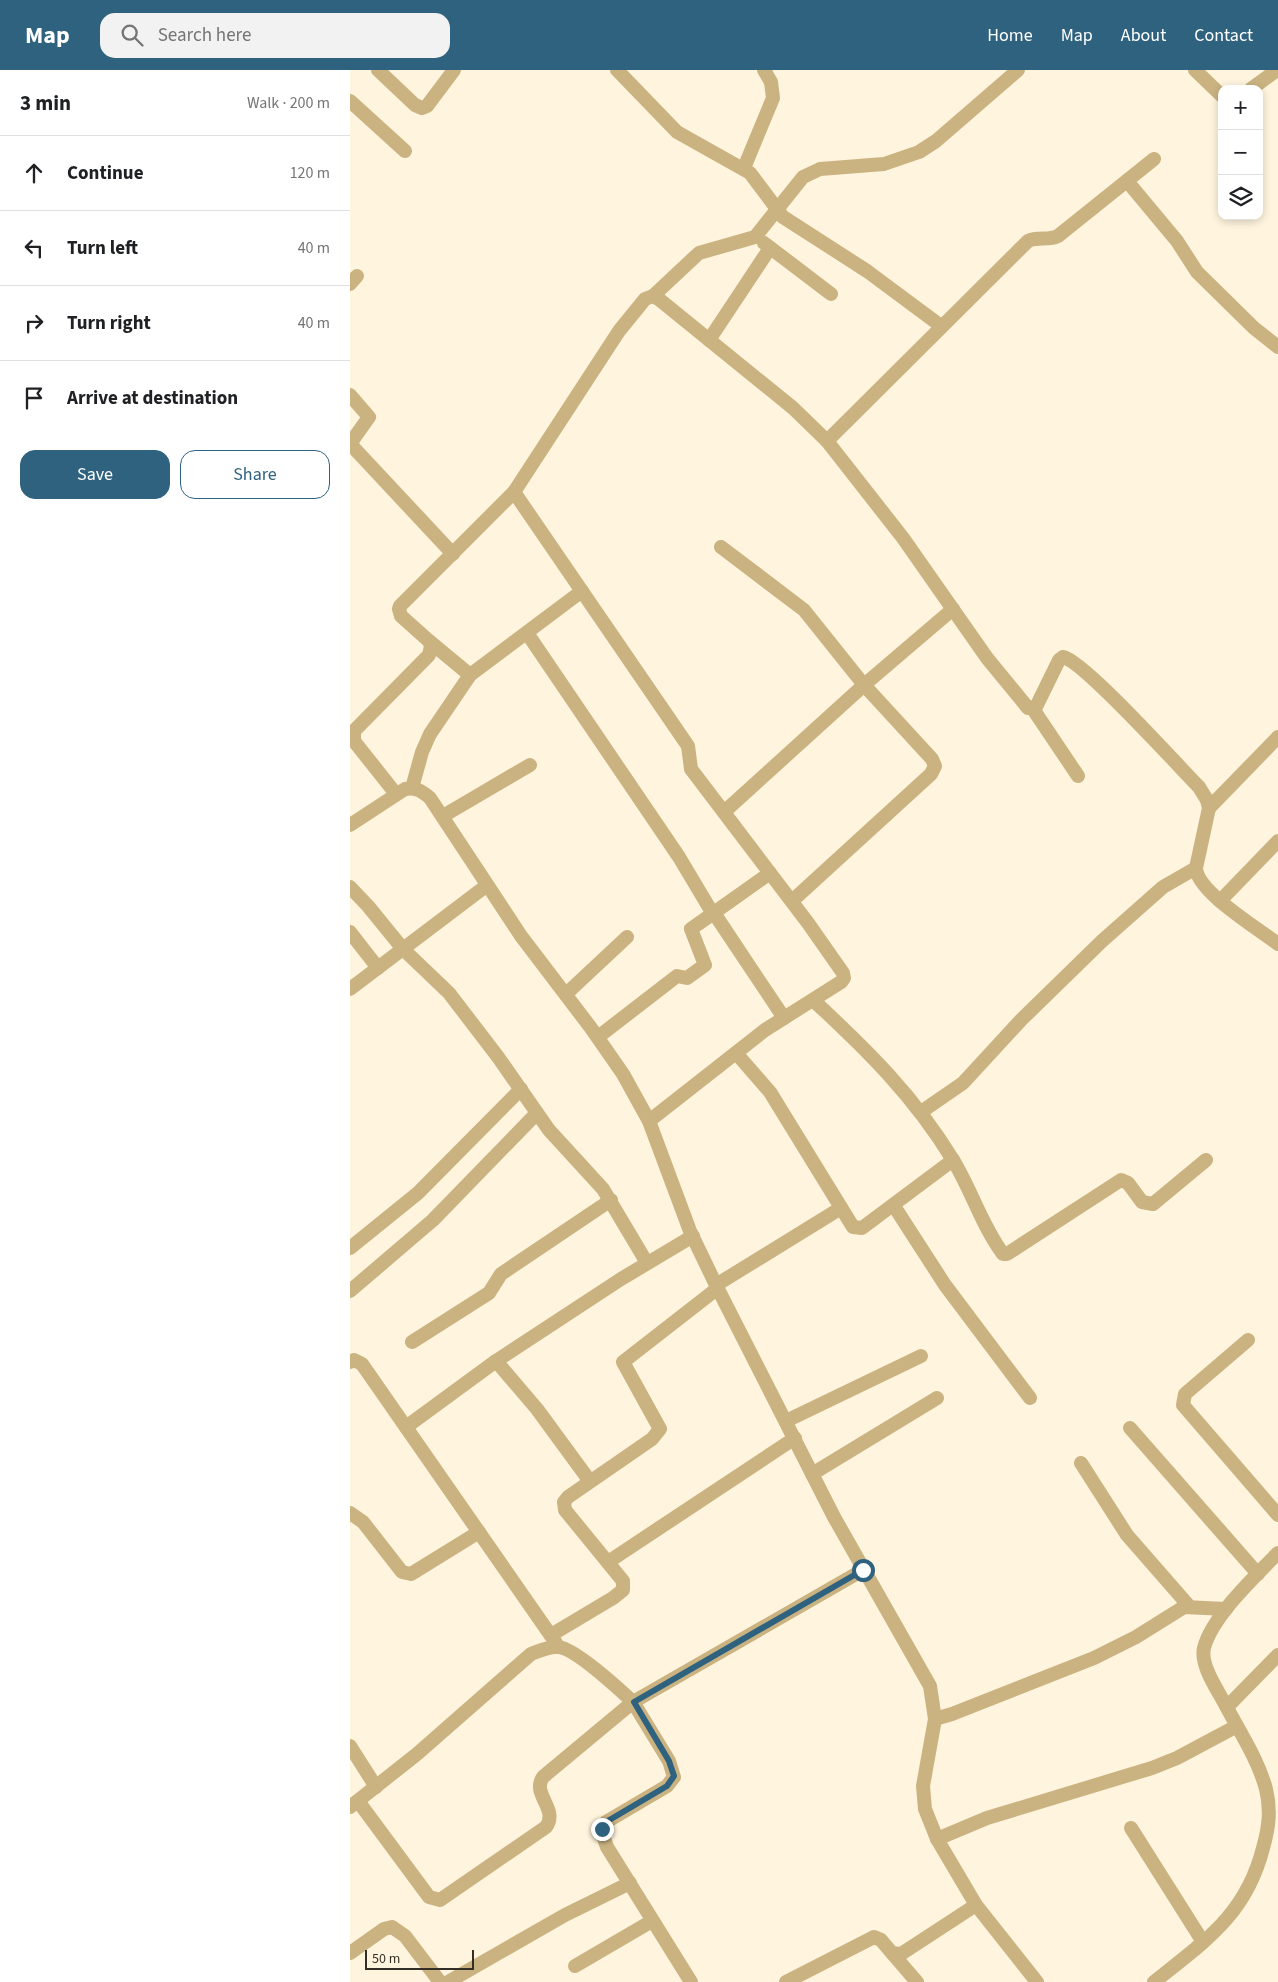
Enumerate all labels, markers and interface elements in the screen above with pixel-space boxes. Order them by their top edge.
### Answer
search box [100,13,450,58]
text: Map [25,18,70,53]
icon: search [118,21,146,49]
text: Search here [158,22,251,49]
text: Home [987,23,1033,48]
text: Map [1061,23,1093,48]
text: About [1121,23,1166,48]
text: Contact [1194,23,1253,48]
map controls [1218,85,1263,220]
button: + [1218,85,1263,130]
text: 3 min [20,88,71,118]
text: Walk · 200 m [247,92,330,114]
button: − [1218,130,1263,175]
icon: ahead [20,159,48,187]
text: Continue [67,160,144,187]
text: 120 m [290,162,330,184]
button: layers [1218,175,1263,220]
icon: left [20,234,48,262]
text: Turn left [67,235,138,262]
text: 40 m [298,237,330,259]
icon: right [20,309,48,337]
text: Turn right [67,310,151,337]
text: 40 m [298,312,330,334]
icon: arrive [20,384,48,412]
text: Arrive at destination [67,385,238,412]
button: Save [20,450,170,499]
button: Share [180,450,330,499]
route start [852,1559,875,1582]
route end [591,1818,614,1841]
scale bar [365,1947,474,1970]
text: 50 m [372,1949,400,1969]

